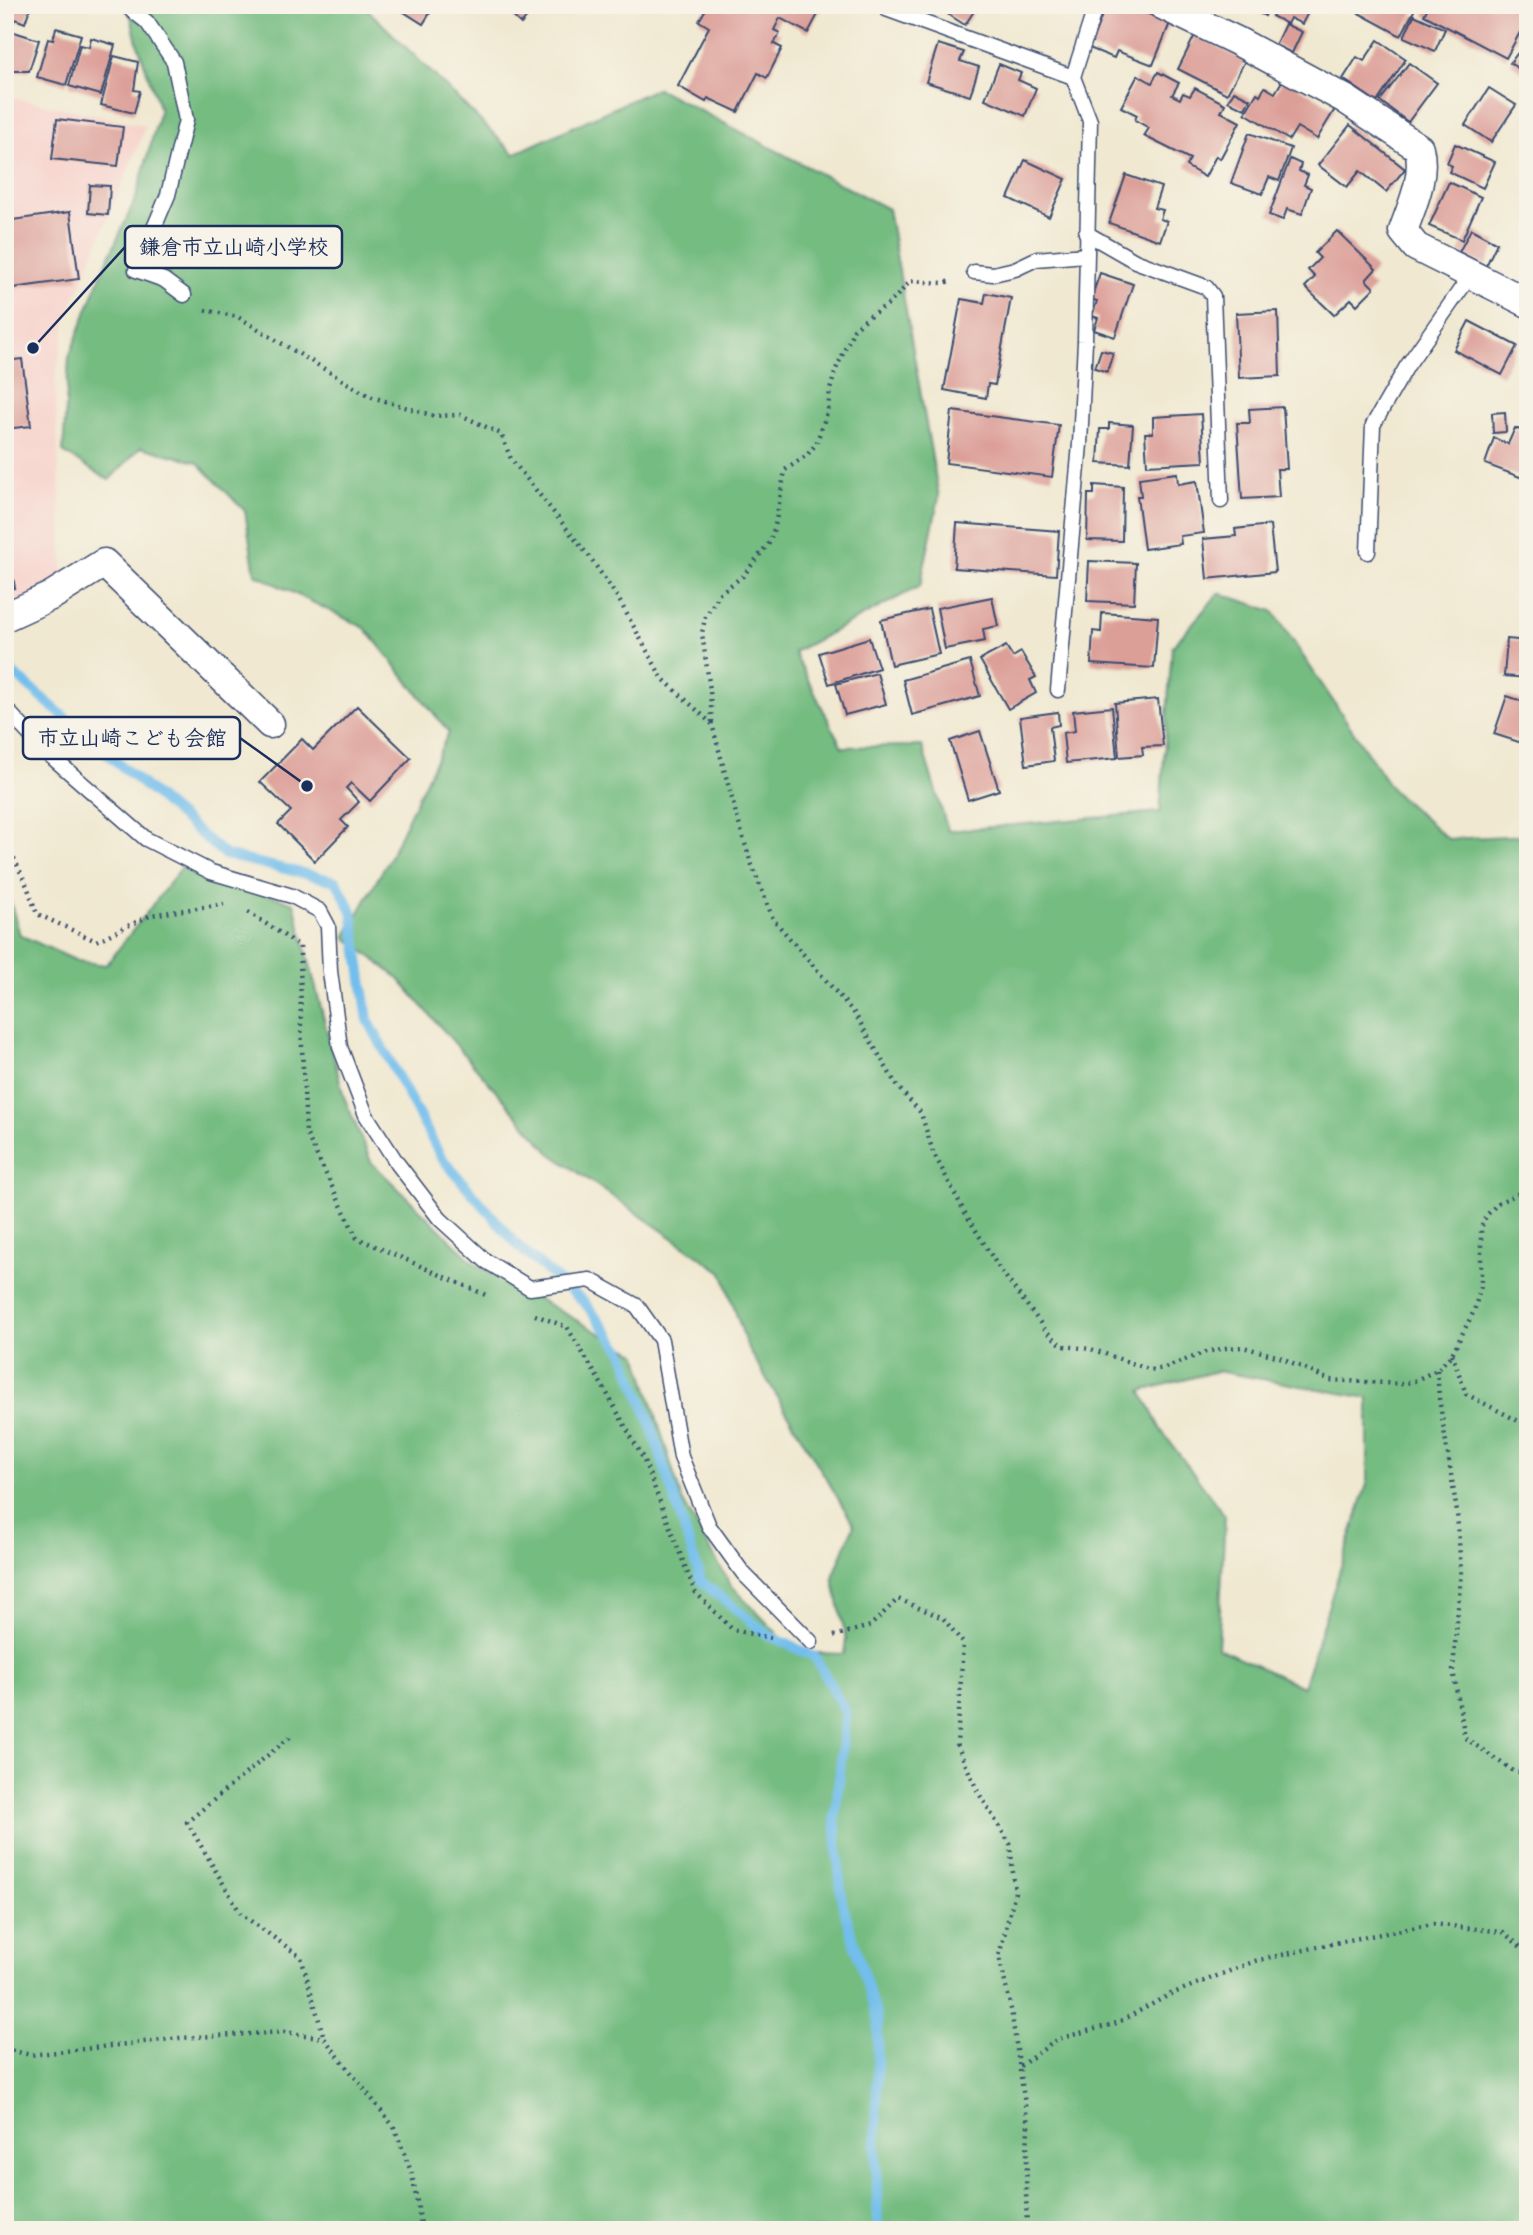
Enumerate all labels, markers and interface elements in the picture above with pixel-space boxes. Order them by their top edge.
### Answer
callout: 鎌倉市立山崎小学校 [125,226,342,268]
text: 鎌倉市立山崎小学校 [140,233,329,260]
callout: 市立山崎こども会館 [23,717,240,759]
text: 市立山崎こども会館 [38,724,227,751]

